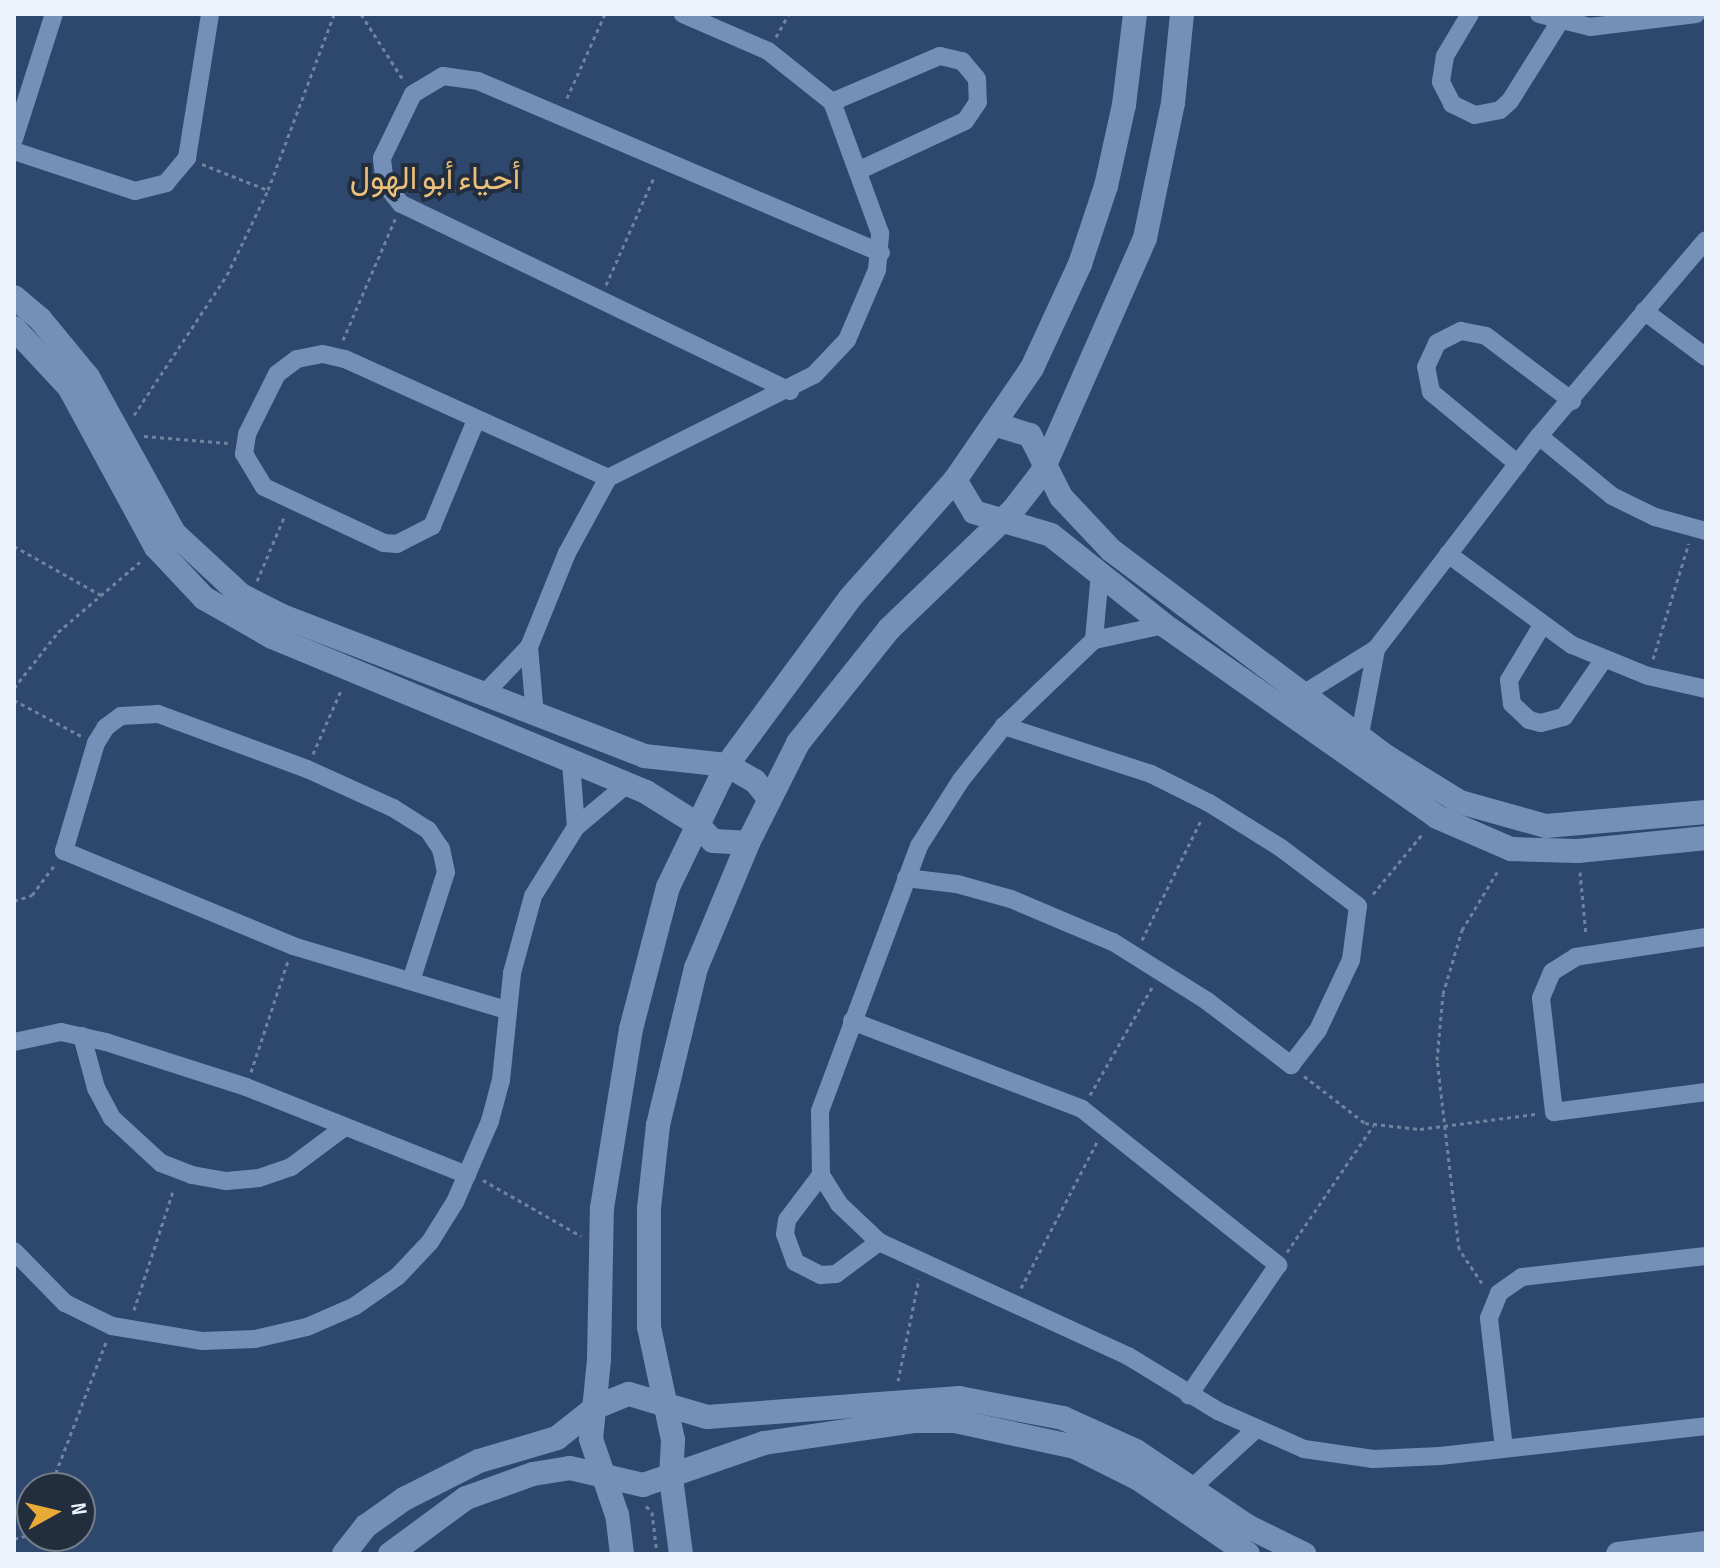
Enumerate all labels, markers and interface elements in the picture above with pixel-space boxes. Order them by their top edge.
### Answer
district label: أحياء أبو الهول [350,161,520,199]
north arrow [16,1472,96,1552]
text: N [64,1501,92,1517]

